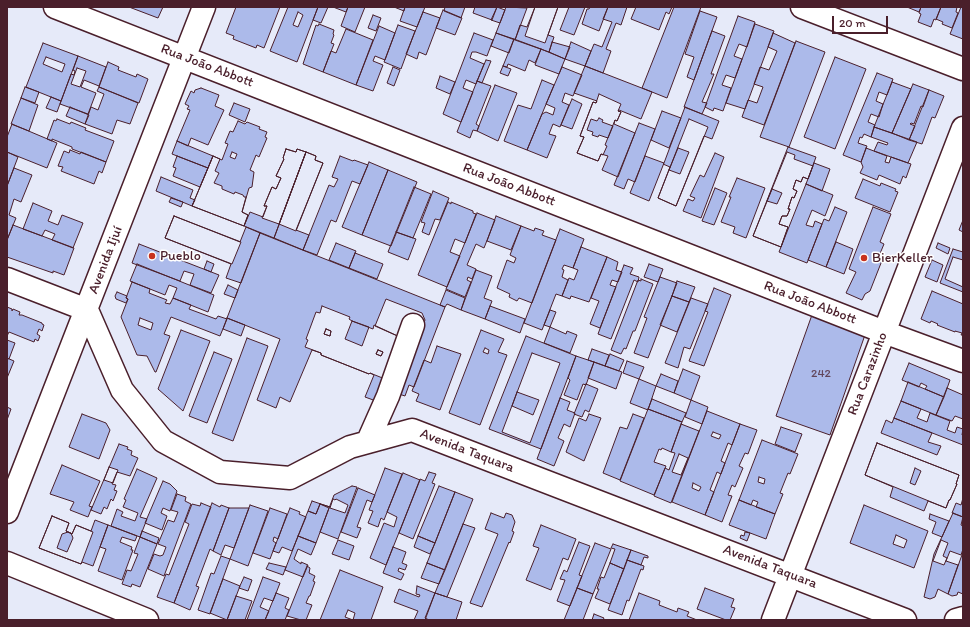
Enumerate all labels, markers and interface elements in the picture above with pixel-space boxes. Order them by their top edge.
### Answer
scale bar [834,8,890,34]
text: 20 m [839,16,866,30]
street label: Rua João Abbott [158,41,256,91]
street label: Rua João Abbott [460,160,558,210]
street label: Avenida Ijuí [85,224,127,296]
place label: Pueblo [160,248,201,264]
place label: BierKeller [872,250,933,266]
marker: Pueblo [147,251,157,261]
marker: BierKeller [859,253,869,263]
street label: Rua João Abbott [761,278,859,328]
street label: Rua Carazinho [844,330,892,418]
house number: 242 [811,367,831,381]
street label: Avenida Taquara [418,425,516,477]
street label: Avenida Taquara [721,541,819,593]

